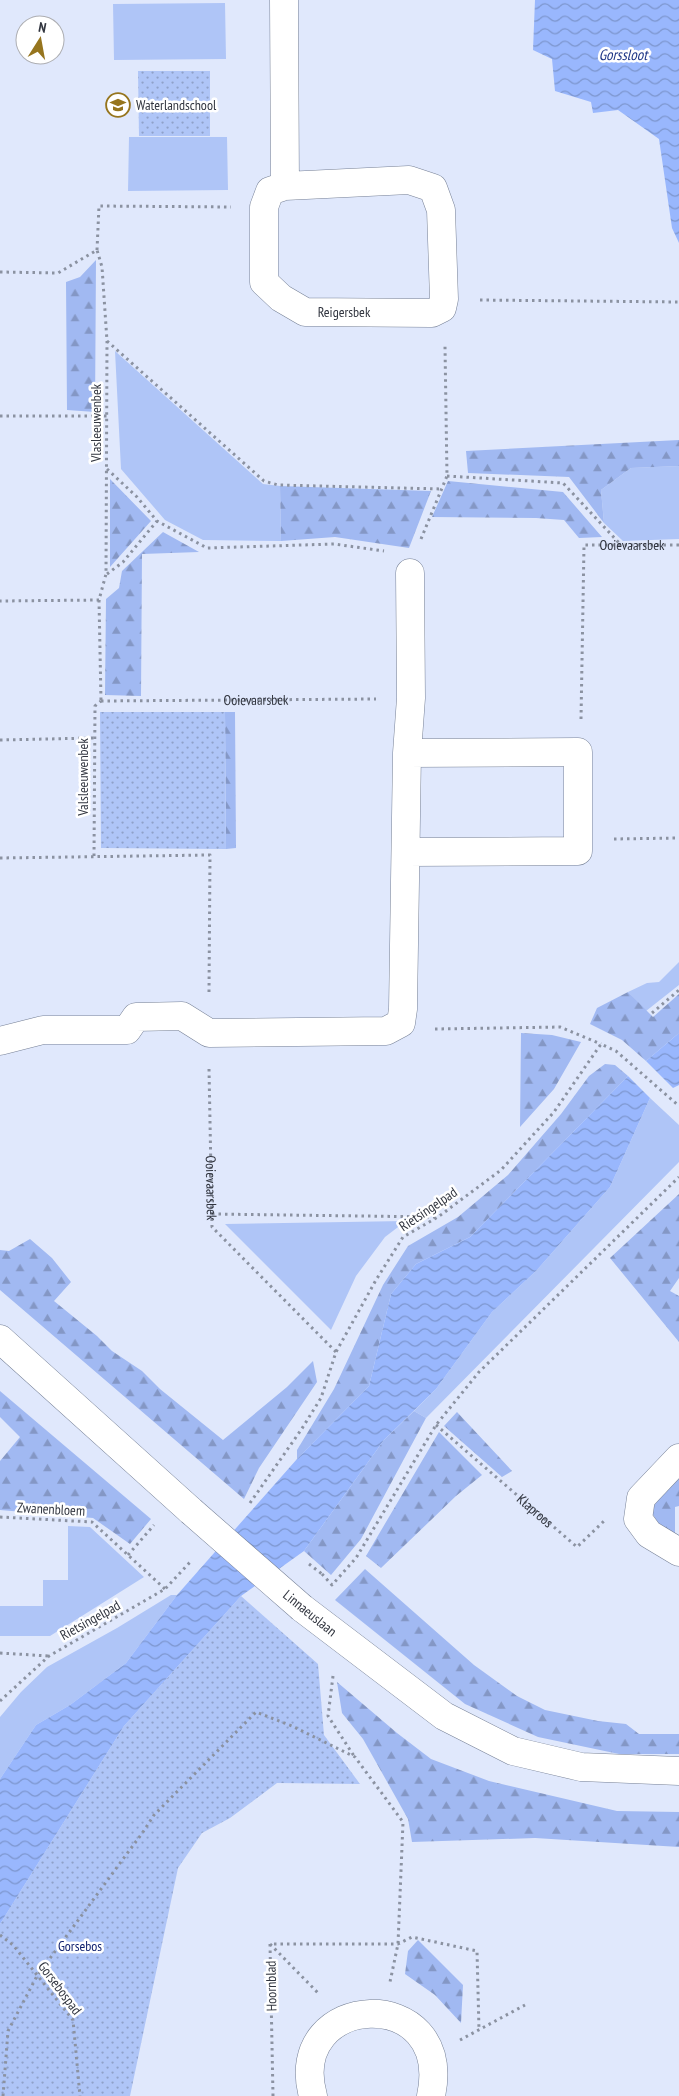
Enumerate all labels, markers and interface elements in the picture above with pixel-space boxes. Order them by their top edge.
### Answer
north arrow [15,15,65,65]
text: N [37,18,48,37]
water label: Gorssloot [599,45,649,64]
school or university icon: Waterlandschool [105,92,131,118]
place label: Waterlandschool [136,96,217,114]
street label: Reigersbek [318,303,371,321]
street label: Vlasleeuwenbek [87,383,105,463]
street label: Ooievaarsbek [600,536,665,554]
street label: Ooievaarsbek [223,691,289,709]
street label: Valsleeuwenbek [74,738,92,817]
street label: Ooievaarsbek [202,1155,221,1221]
street label: Rietsingelpad [396,1183,460,1235]
street label: Klaproos [513,1490,557,1532]
street label: Zwanenbloem [17,1498,85,1520]
street label: Linnaeuslaan [279,1586,341,1640]
street label: Rietsingelpad [57,1596,123,1644]
park label: Gorsebos [58,1937,102,1955]
street label: Gorsebospad [34,1958,86,2018]
street label: Hoornblad [262,1961,280,2011]

